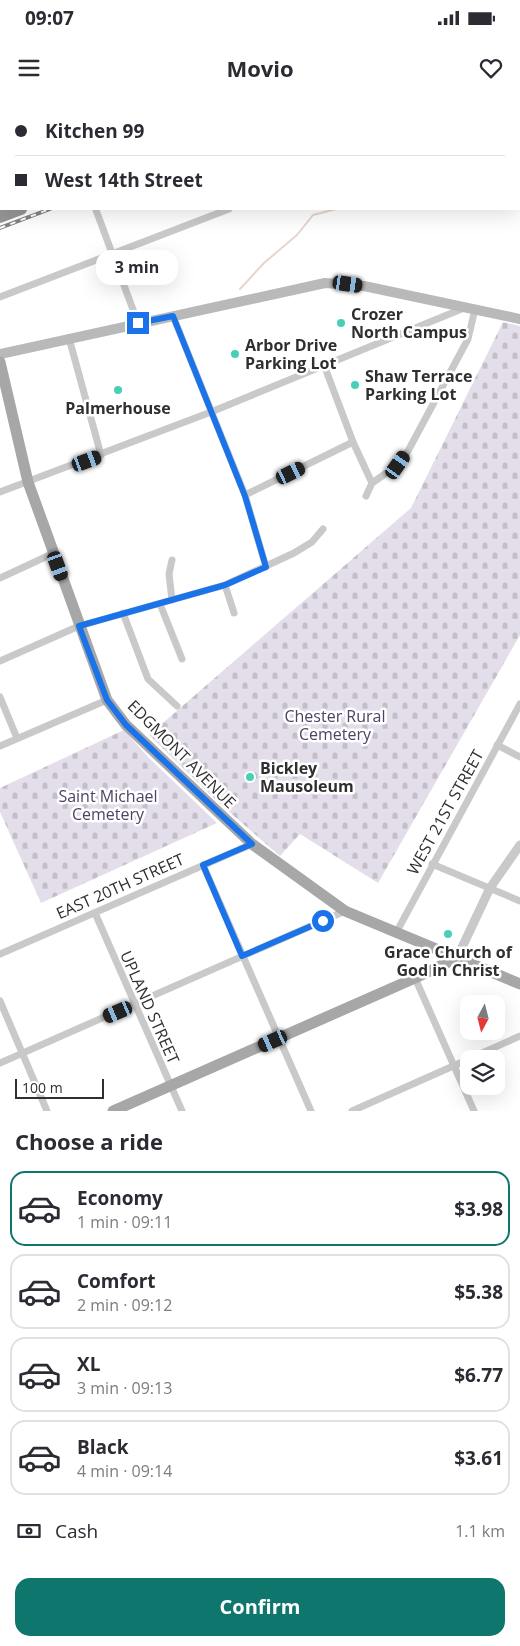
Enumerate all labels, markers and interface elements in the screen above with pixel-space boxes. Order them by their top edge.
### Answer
text: 09:07 [25,5,74,31]
text: Movio [226,53,294,83]
icon: menu [15,54,43,82]
icon: heart [477,54,505,82]
text: Kitchen 99 [45,118,144,144]
text: West 14th Street [45,167,203,193]
callout: 3 min [97,250,179,286]
text: 3 min [115,256,159,278]
car [332,274,363,294]
place label: Crozer North Campus [351,303,467,343]
route end [127,312,149,334]
marker: Crozer North Campus [335,317,347,329]
place label: Arbor Drive Parking Lot [245,334,337,374]
marker: Arbor Drive Parking Lot [229,348,241,360]
place label: Shaw Terrace Parking Lot [365,365,472,405]
marker: Shaw Terrace Parking Lot [349,379,361,391]
marker: Palmerhouse [112,384,124,396]
place label: Palmerhouse [65,397,171,419]
car [383,448,412,482]
car [70,449,103,473]
car [274,460,307,486]
car [45,549,70,583]
street label: EDGMONT AVENUE [123,695,241,813]
park label: Chester Rural Cemetery [284,705,386,745]
street label: WEST 21ST STREET [402,745,489,878]
place label: Bickley Mausoleum [260,757,354,797]
marker: Bickley Mausoleum [244,771,256,783]
park label: Saint Michael Cemetery [58,785,158,825]
street label: EAST 20TH STREET [53,848,188,924]
route start [312,910,334,932]
marker: Grace Church of God in Christ [442,928,454,940]
place label: Grace Church of God in Christ [384,941,513,981]
street label: UPLAND STREET [115,947,185,1067]
north arrow [460,995,505,1040]
map controls [460,995,505,1095]
car [101,999,134,1025]
car [256,1028,289,1054]
button: layers [460,1050,505,1095]
scale bar [15,1076,104,1099]
text: 100 m [22,1078,63,1097]
text: Choose a ride [15,1126,163,1156]
text: Economy [77,1185,163,1211]
icon: car [17,1186,62,1231]
text: $3.98 [454,1196,503,1222]
text: 1 min · 09:11 [77,1211,172,1233]
text: Comfort [77,1268,156,1294]
icon: car [17,1269,62,1314]
text: $5.38 [454,1279,503,1305]
text: 2 min · 09:12 [77,1294,172,1316]
text: XL [77,1351,100,1377]
icon: car [17,1352,62,1397]
text: $6.77 [454,1362,503,1388]
text: 3 min · 09:13 [77,1377,172,1399]
text: Black [77,1434,129,1460]
icon: car [17,1435,62,1480]
text: $3.61 [454,1445,503,1471]
text: 4 min · 09:14 [77,1460,172,1482]
icon: cash [15,1517,43,1545]
text: Cash [55,1518,98,1544]
text: 1.1 km [455,1520,505,1542]
button: Confirm [15,1578,505,1636]

